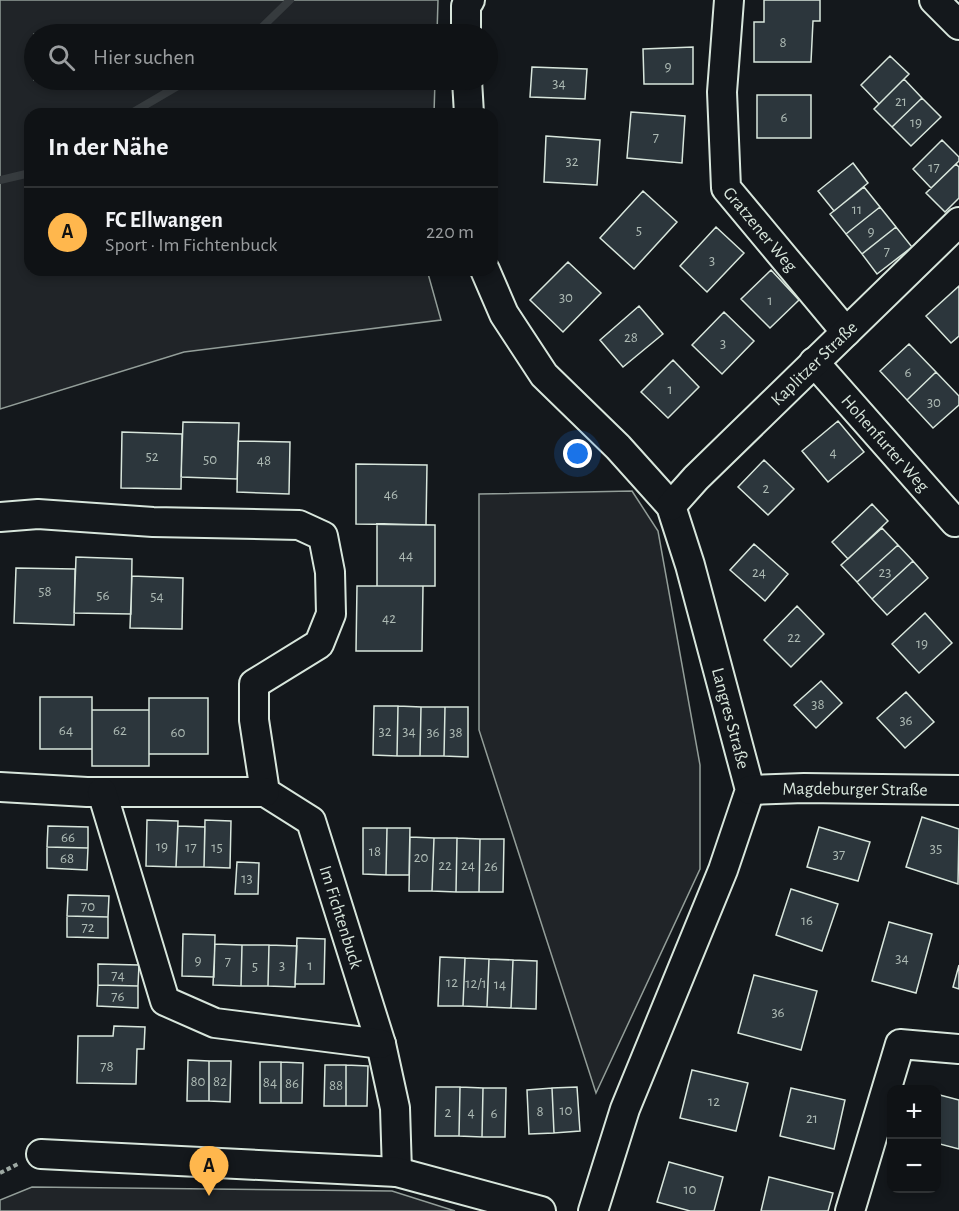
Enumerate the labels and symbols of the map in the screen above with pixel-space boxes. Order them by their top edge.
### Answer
house number: 8 [779,35,787,50]
house number: 9 [664,59,672,74]
house number: 34 [552,76,566,91]
house number: 21 [895,94,907,109]
house number: 6 [780,110,788,125]
house number: 19 [910,115,922,130]
house number: 7 [653,130,659,145]
house number: 32 [565,154,579,169]
house number: 17 [928,160,940,175]
street label: Gratzener Weg [719,184,800,276]
house number: 11 [852,202,862,217]
house number: 5 [636,223,642,238]
house number: 9 [867,224,875,239]
house number: 7 [884,244,890,259]
house number: 3 [709,253,715,268]
house number: 30 [559,290,573,305]
house number: 1 [767,293,773,308]
street label: Kaplitzer Straße [768,318,861,410]
house number: 28 [624,330,638,345]
house number: 3 [720,336,726,351]
house number: 6 [904,365,912,380]
house number: 1 [667,382,673,397]
street label: Hohenfurter Weg [837,392,932,496]
house number: 30 [927,395,941,410]
your location [563,439,592,468]
house number: 4 [829,445,837,460]
house number: 52 [145,449,159,464]
house number: 50 [203,452,217,467]
house number: 48 [257,453,271,468]
house number: 2 [763,481,770,496]
house number: 46 [384,487,398,502]
house number: 44 [399,548,413,563]
house number: 24 [752,565,766,580]
house number: 23 [878,565,892,580]
house number: 58 [38,584,52,599]
house number: 56 [96,588,110,603]
house number: 54 [150,589,164,604]
house number: 42 [382,611,396,626]
house number: 22 [787,630,801,645]
house number: 19 [916,636,928,651]
street label: Langres Straße [708,666,752,771]
house number: 38 [811,697,825,712]
house number: 36 [899,713,913,728]
house number: 64 [59,723,73,738]
house number: 62 [113,723,127,738]
house number: 32 [378,724,392,739]
house number: 34 [402,724,416,739]
house number: 60 [171,725,186,740]
house number: 36 [426,725,440,740]
house number: 38 [449,725,463,740]
street label: Magdeburger Straße [782,780,928,800]
house number: 66 [61,830,75,845]
house number: 19 [156,839,168,854]
house number: 17 [185,840,197,855]
house number: 15 [211,840,223,855]
house number: 35 [930,841,942,856]
house number: 18 [369,844,381,859]
house number: 37 [833,847,845,862]
house number: 20 [414,850,428,865]
house number: 68 [60,851,74,866]
house number: 22 [438,858,452,873]
house number: 24 [461,858,475,873]
house number: 26 [484,859,498,874]
street label: Im Fichtenbuck [316,863,365,972]
house number: 13 [241,871,253,886]
house number: 70 [81,899,95,914]
house number: 16 [801,913,813,928]
house number: 72 [81,920,95,935]
house number: 34 [895,951,909,966]
house number: 9 [194,953,202,968]
house number: 7 [225,954,231,969]
house number: 3 [279,958,285,973]
house number: 1 [307,958,313,973]
house number: 5 [252,959,258,974]
house number: 74 [111,968,125,983]
house number: 12 [446,975,458,990]
house number: 12/1 [465,976,487,991]
house number: 14 [494,977,506,992]
house number: 76 [111,989,125,1004]
house number: 36 [771,1005,785,1020]
house number: 78 [100,1059,114,1074]
house number: 80 [190,1074,206,1089]
house number: 82 [213,1074,227,1089]
house number: 84 [263,1075,277,1090]
house number: 86 [285,1076,299,1091]
house number: 88 [329,1078,343,1093]
house number: 12 [708,1094,720,1109]
house number: 10 [559,1103,573,1118]
house number: 8 [536,1104,544,1119]
house number: 2 [445,1105,452,1120]
house number: 4 [467,1105,475,1120]
house number: 6 [490,1106,498,1121]
house number: 21 [806,1111,818,1126]
pin: A [190,1146,228,1196]
house number: 10 [683,1182,697,1197]

